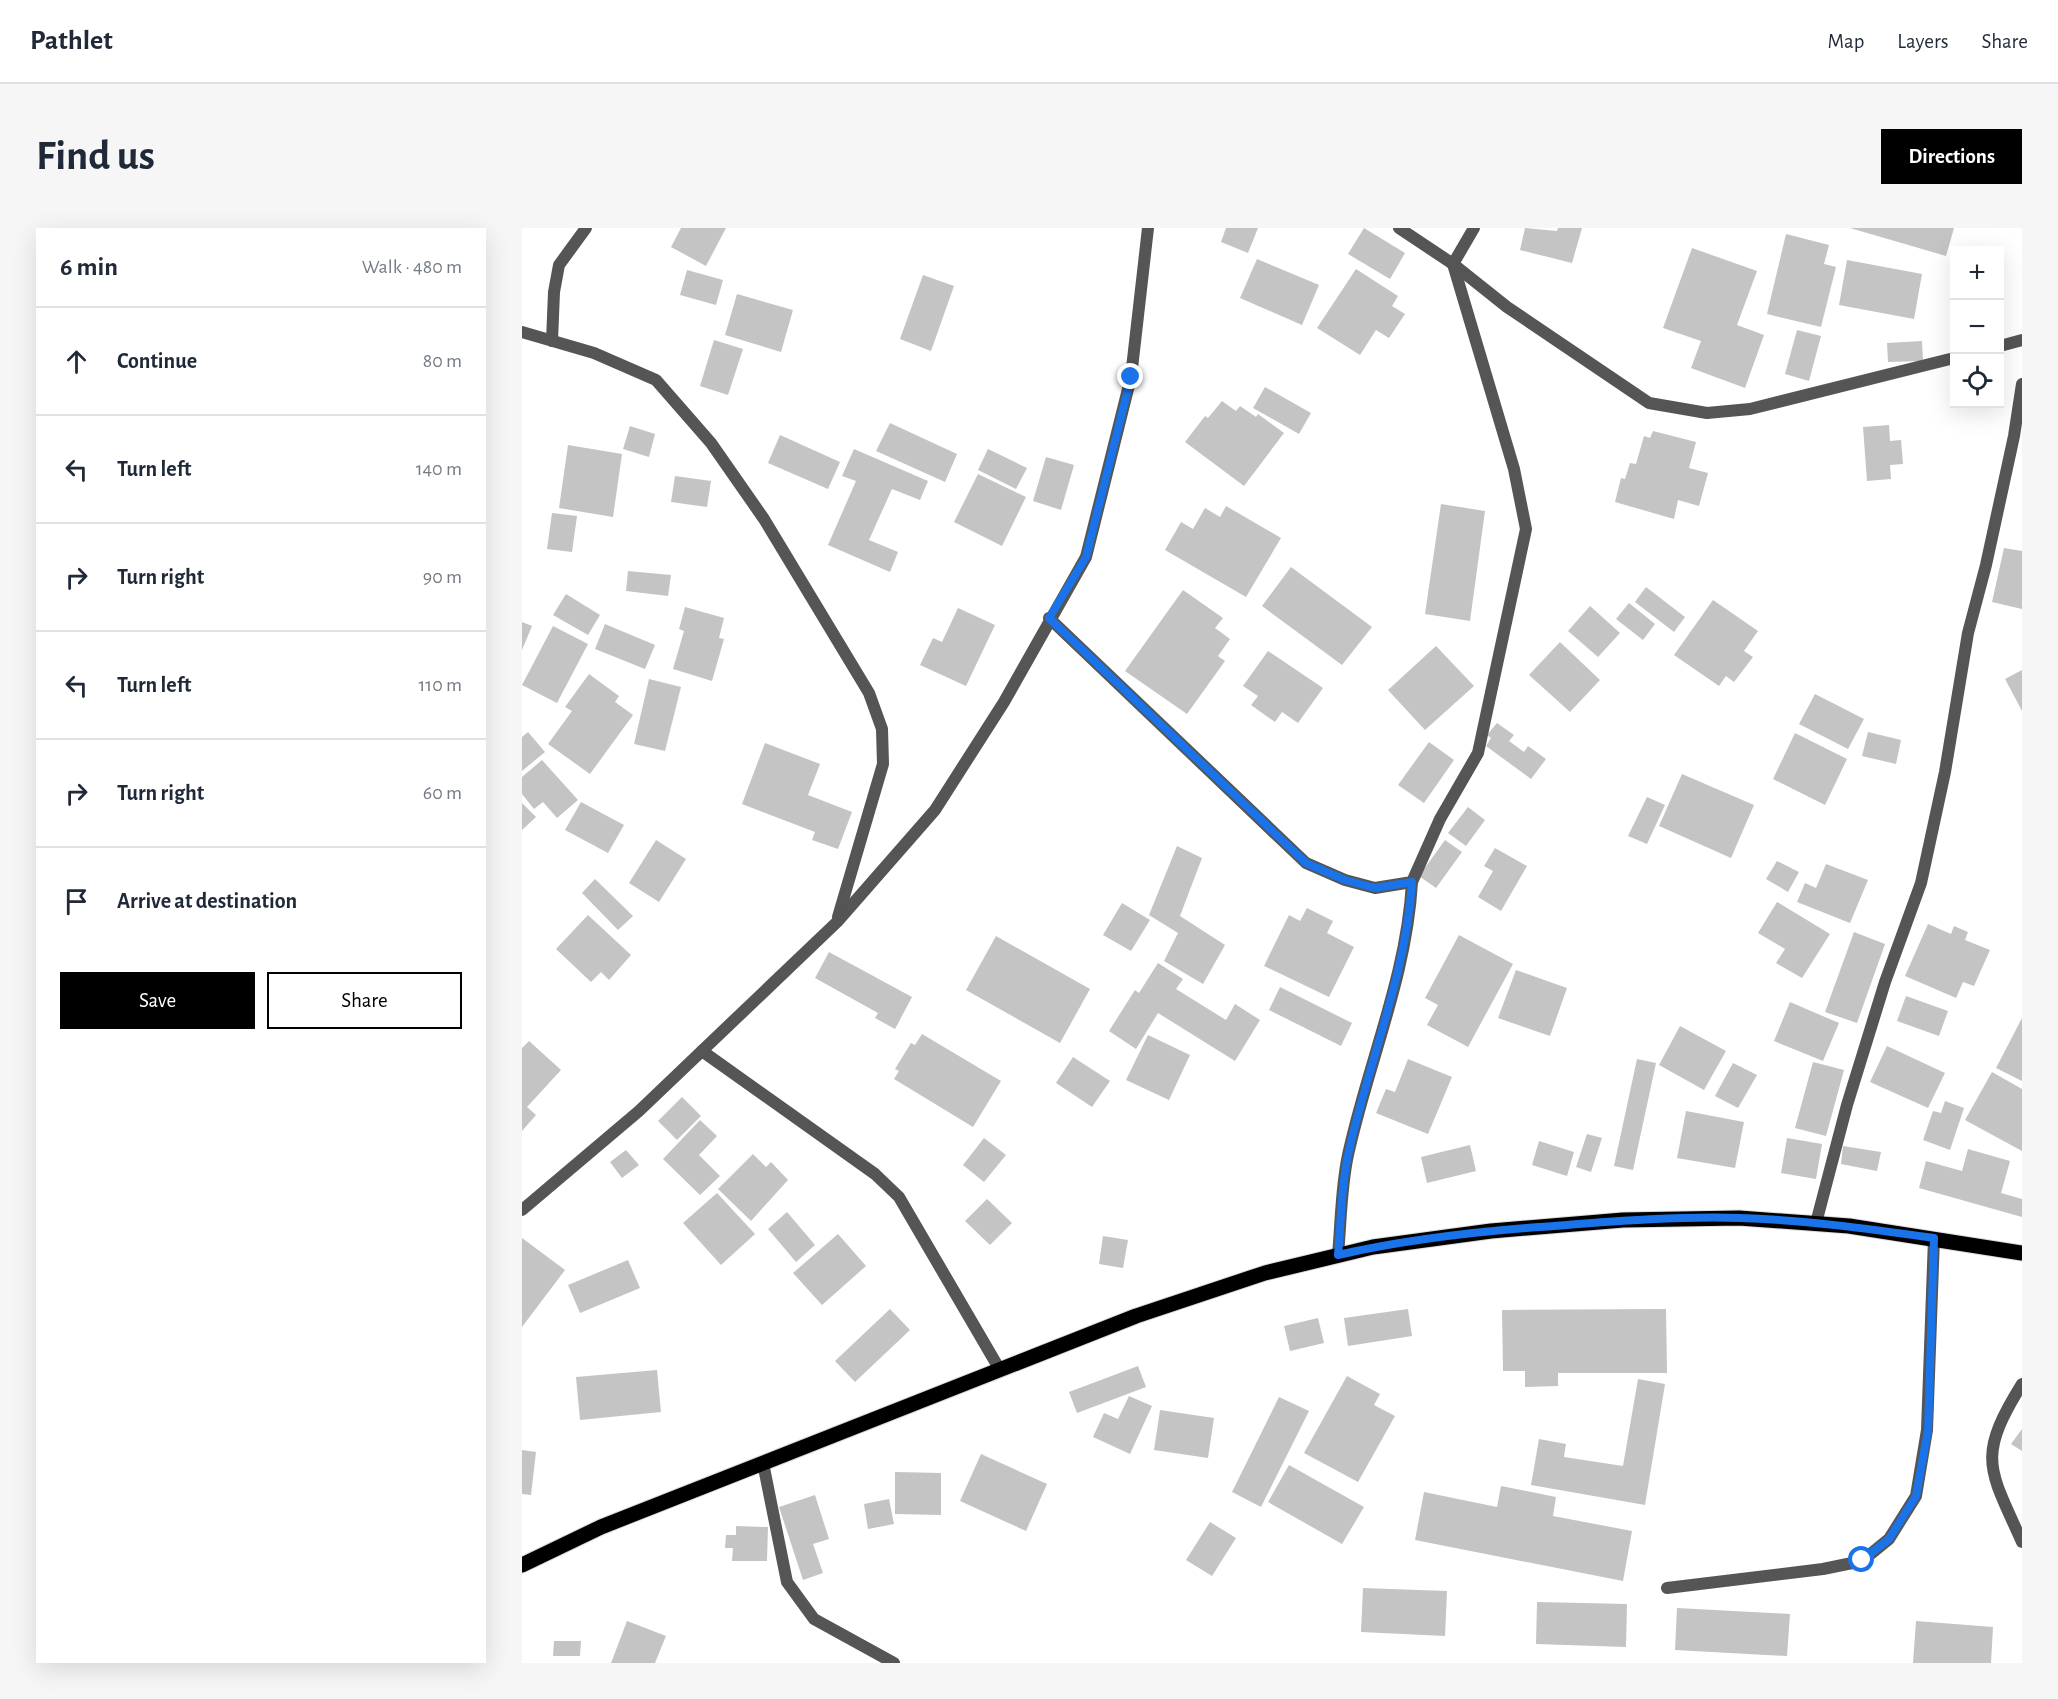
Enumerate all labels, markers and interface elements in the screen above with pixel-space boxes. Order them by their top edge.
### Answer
text: Pathlet [30,27,113,55]
text: Map [1828,31,1864,52]
text: Layers [1897,31,1948,52]
text: Share [1981,31,2028,52]
button: Directions [1881,129,2022,184]
text: Find us [36,135,155,177]
map controls [1950,246,2004,408]
button: + [1950,246,2004,300]
text: 6 min [60,254,118,280]
text: Walk · 480 m [362,257,462,277]
button: − [1950,300,2004,354]
icon: ahead [60,345,93,378]
text: Continue [117,350,197,372]
text: 80 m [423,351,462,371]
button: locate [1950,354,2004,408]
route end [1117,363,1143,389]
icon: left [60,453,93,486]
text: Turn left [117,458,191,480]
text: 140 m [416,459,462,479]
icon: right [60,561,93,594]
text: Turn right [117,566,204,588]
text: 90 m [423,567,462,587]
icon: left [60,669,93,702]
text: Turn left [117,674,191,696]
text: 110 m [418,675,462,695]
icon: right [60,777,93,810]
text: Turn right [117,782,204,804]
text: 60 m [423,783,462,803]
icon: arrive [60,885,93,918]
text: Arrive at destination [117,890,297,912]
button: Save [60,972,255,1029]
button: Share [267,972,462,1029]
route start [1848,1546,1874,1572]

